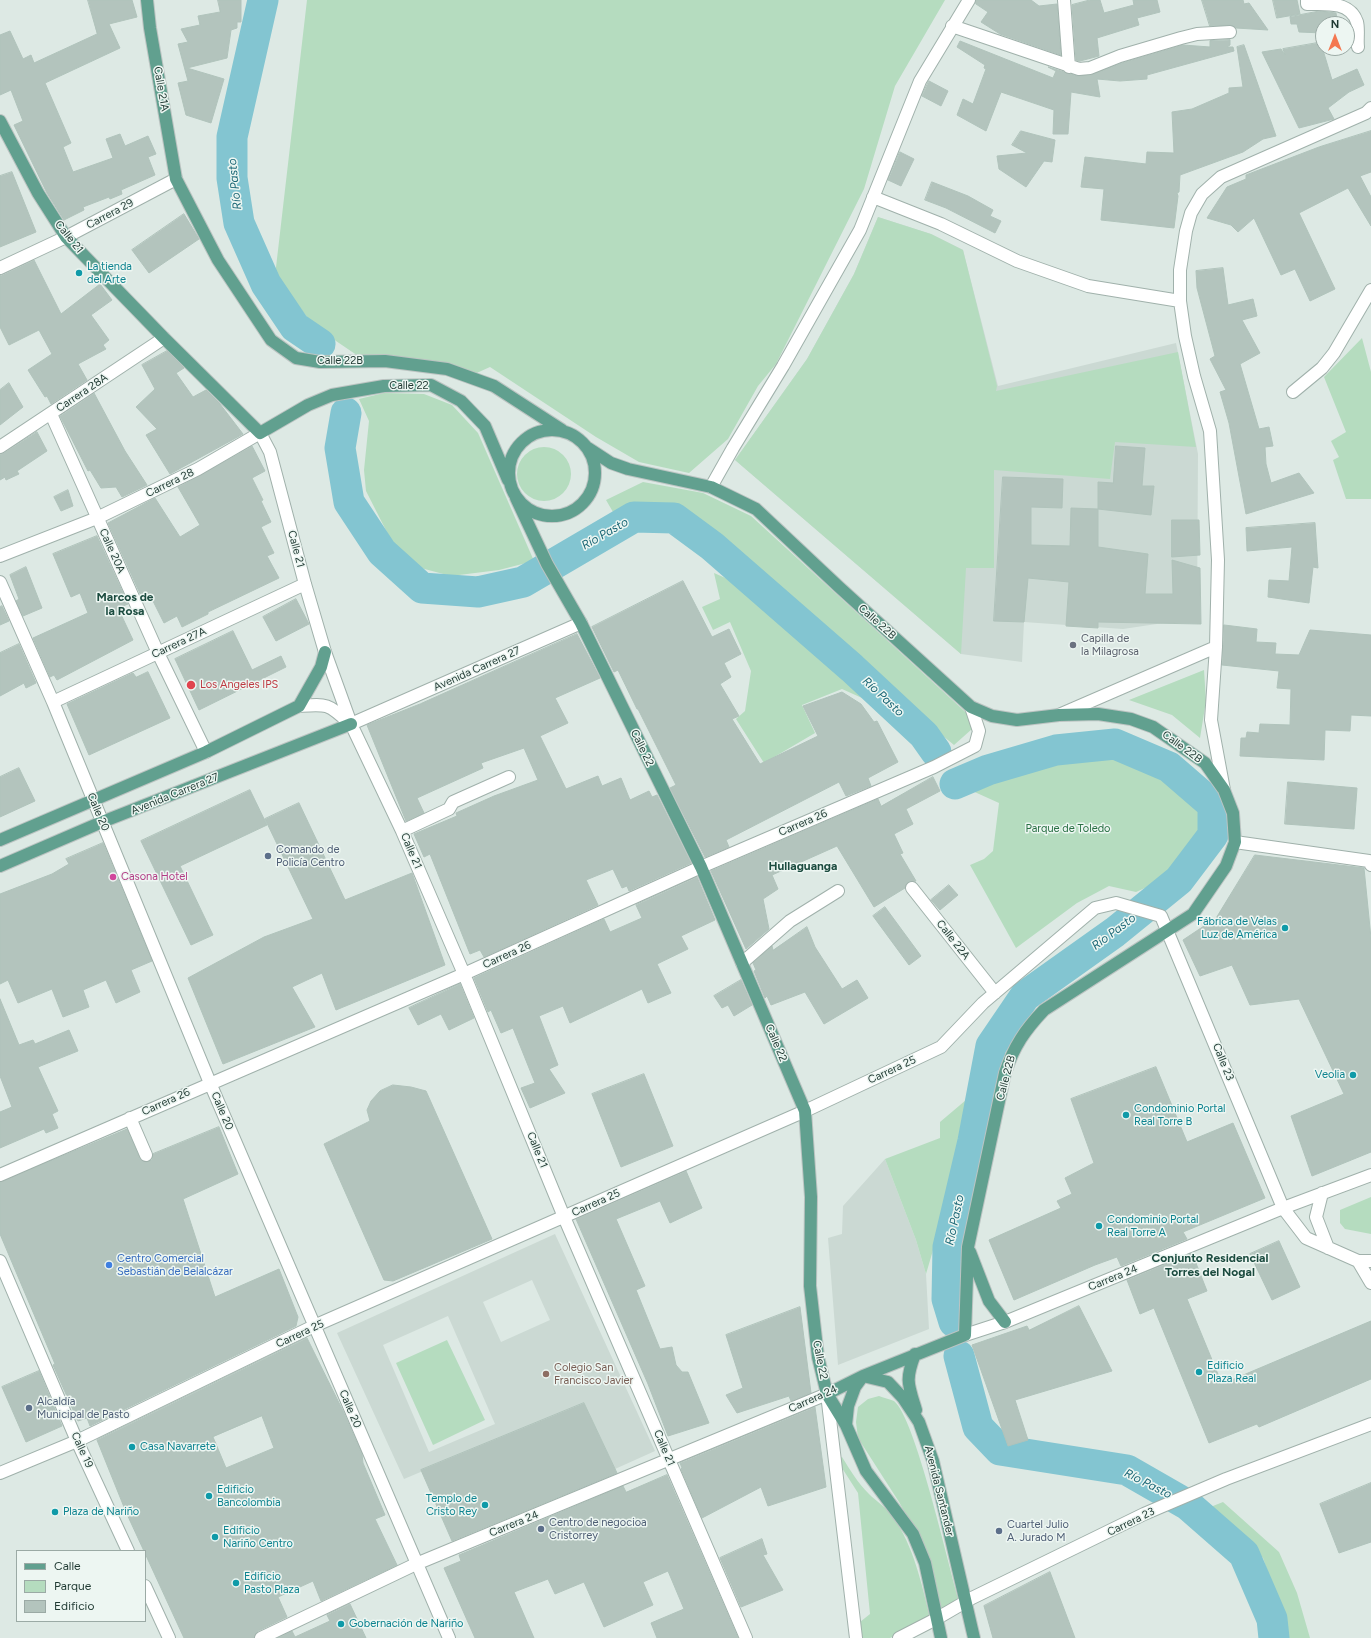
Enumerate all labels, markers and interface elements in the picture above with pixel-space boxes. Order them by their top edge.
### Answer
north arrow [1315,16,1355,56]
text: N [1331,18,1339,31]
street label: Calle 21A [151,66,171,112]
water label: Río Pasto [225,158,245,210]
street label: Carrera 29 [84,196,136,232]
street label: Calle 21 [52,218,86,256]
place label: La tienda del Arte [87,260,132,286]
marker: La tienda del Arte [74,268,84,278]
street label: Calle 22B [317,354,363,368]
street label: Carrera 28A [54,371,110,415]
street label: Calle 22 [389,379,429,393]
street label: Carrera 28 [144,466,196,500]
water label: Río Pasto [579,515,631,553]
street label: Calle 20A [96,527,128,575]
street label: Calle 21 [285,529,307,569]
district label: Marcos de la Rosa [97,590,153,618]
street label: Calle 22B [855,602,899,642]
street label: Carrera 27A [150,625,208,661]
place label: Capilla de la Milagrosa [1081,632,1139,658]
marker: Capilla de la Milagrosa [1068,640,1078,650]
street label: Avenida Carrera 27 [432,644,522,694]
water label: Río Pasto [859,674,907,720]
place label: Los Angeles IPS [200,678,278,692]
marker: Los Angeles IPS [185,679,197,691]
street label: Calle 22 [627,727,657,769]
street label: Calle 22B [1159,728,1205,766]
street label: Avenida Carrera 27 [129,770,221,818]
street label: Calle 20 [84,791,112,833]
street label: Carrera 26 [777,807,829,839]
park label: Parque de Toledo [1025,822,1111,836]
street label: Calle 21 [398,831,424,871]
place label: Comando de Policía Centro [276,843,345,869]
marker: Comando de Policía Centro [263,851,273,861]
district label: Hullaguanga [769,859,837,873]
place label: Casona Hotel [121,870,188,884]
marker: Casona Hotel [108,872,118,882]
water label: Río Pasto [1089,911,1139,953]
place label: Fábrica de Velas Luz de América [1197,915,1277,941]
street label: Calle 22A [933,917,973,963]
marker: Fábrica de Velas Luz de América [1280,923,1290,933]
street label: Carrera 26 [481,939,533,971]
street label: Calle 22 [762,1022,790,1064]
street label: Calle 23 [1210,1041,1236,1083]
street label: Carrera 25 [866,1053,918,1087]
street label: Calle 22B [994,1054,1018,1102]
place label: Veolia [1315,1068,1345,1082]
marker: Veolia [1348,1070,1358,1080]
street label: Carrera 26 [140,1086,192,1118]
street label: Calle 20 [208,1090,236,1132]
place label: Condominio Portal Real Torre B [1134,1102,1225,1128]
marker: Condominio Portal Real Torre B [1121,1110,1131,1120]
street label: Calle 21 [524,1130,550,1170]
street label: Carrera 25 [570,1186,622,1220]
water label: Río Pasto [943,1193,967,1247]
place label: Condominio Portal Real Torre A [1107,1213,1198,1239]
marker: Condominio Portal Real Torre A [1094,1221,1104,1231]
district label: Conjunto Residencial Torres del Nogal [1152,1251,1268,1279]
place label: Centro Comercial Sebastián de Belalcázar [117,1252,233,1278]
marker: Centro Comercial Sebastián de Belalcázar [104,1260,114,1270]
street label: Carrera 24 [1086,1262,1140,1294]
street label: Carrera 25 [274,1317,326,1351]
street label: Calle 22 [810,1339,830,1381]
place label: Edificio Plaza Real [1207,1359,1256,1385]
place label: Colegio San Francisco Javier [554,1361,633,1387]
marker: Edificio Plaza Real [1194,1367,1204,1377]
marker: Colegio San Francisco Javier [541,1369,551,1379]
street label: Carrera 24 [787,1382,839,1416]
street label: Calle 20 [336,1388,364,1430]
place label: Alcaldía Municipal de Pasto [37,1395,130,1421]
marker: Alcaldía Municipal de Pasto [24,1403,34,1413]
street label: Calle 21 [651,1428,677,1468]
street label: Calle 19 [68,1430,96,1470]
place label: Casa Navarrete [140,1440,216,1454]
marker: Casa Navarrete [127,1442,137,1452]
street label: Avenida Santander [921,1444,957,1538]
water label: Río Pasto [1122,1466,1174,1502]
place label: Edificio Bancolombia [217,1483,281,1509]
marker: Edificio Bancolombia [204,1491,214,1501]
place label: Templo de Cristo Rey [426,1492,477,1518]
marker: Templo de Cristo Rey [480,1500,490,1510]
place label: Plaza de Nariño [63,1505,139,1519]
street label: Carrera 23 [1105,1505,1157,1539]
marker: Plaza de Nariño [50,1507,60,1517]
street label: Carrera 24 [487,1508,541,1540]
place label: Centro de negocioa Cristorrey [549,1516,647,1542]
place label: Cuartel Julio A. Jurado M [1007,1518,1069,1544]
place label: Edificio Nariño Centro [223,1524,293,1550]
marker: Centro de negocioa Cristorrey [536,1524,546,1534]
marker: Cuartel Julio A. Jurado M [994,1526,1004,1536]
marker: Edificio Nariño Centro [210,1532,220,1542]
legend [16,1550,146,1622]
text: Calle [54,1559,81,1573]
place label: Edificio Pasto Plaza [244,1570,300,1596]
marker: Edificio Pasto Plaza [231,1578,241,1588]
text: Parque [54,1579,91,1593]
text: Edificio [54,1599,94,1613]
place label: Gobernación de Nariño [349,1617,463,1631]
marker: Gobernación de Nariño [336,1619,346,1629]

